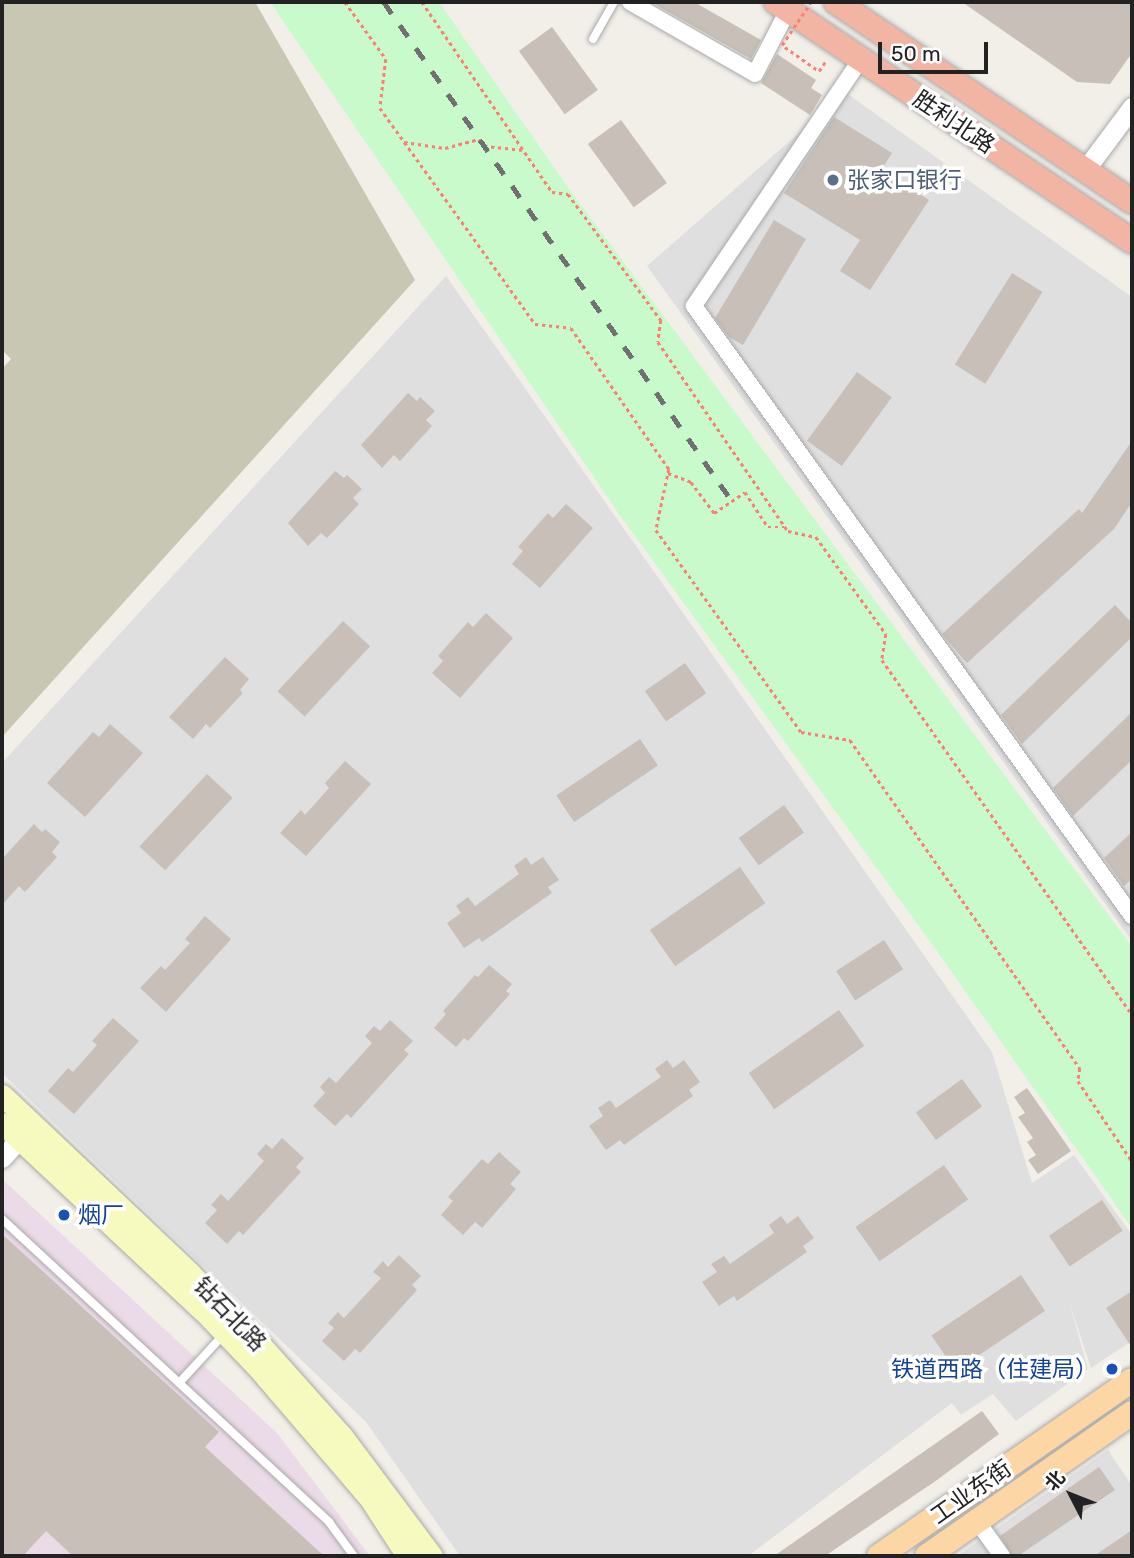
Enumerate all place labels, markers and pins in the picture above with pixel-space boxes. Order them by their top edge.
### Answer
place label: 张家口银行 [847,166,962,194]
marker: 张家口银行 [825,172,841,188]
place label: 烟厂 [78,1201,124,1229]
marker: 烟厂 [56,1207,72,1223]
place label: 铁道西路（住建局） [891,1355,1098,1383]
marker: 铁道西路（住建局） [1104,1361,1120,1377]

